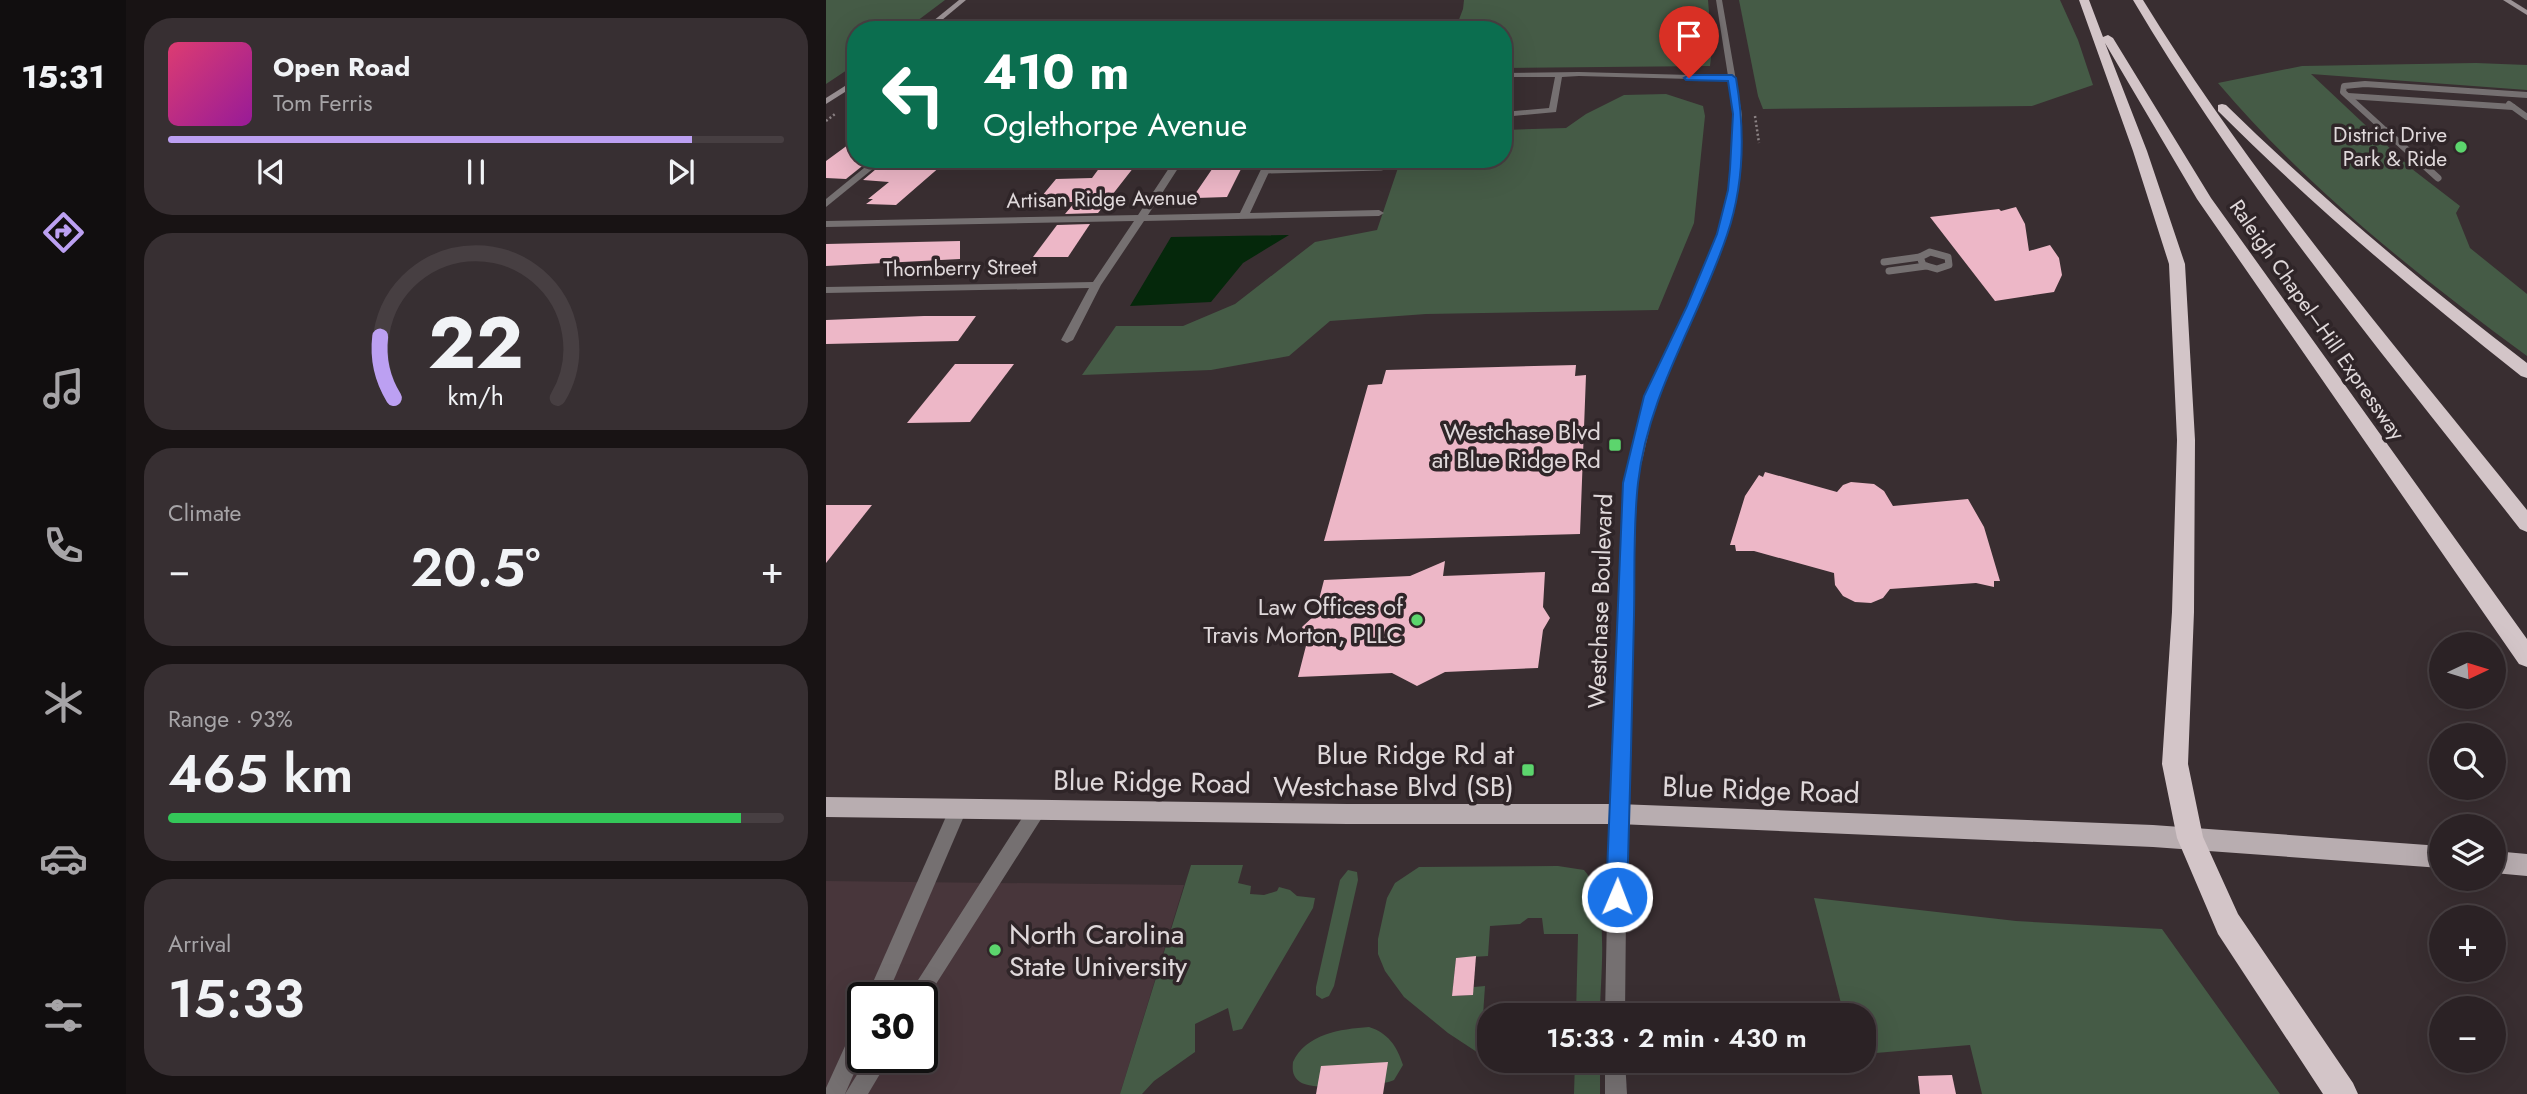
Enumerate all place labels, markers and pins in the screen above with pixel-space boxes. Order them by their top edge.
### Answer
pin [1659,6,1719,78]
place label: District Drive Park & Ride [2333,120,2447,174]
marker: District Drive Park & Ride [2453,139,2469,155]
place label: Westchase Blvd at Blue Ridge Rd [1432,414,1601,477]
marker: Westchase Blvd at Blue Ridge Rd [1607,437,1623,453]
place label: Law Offices of Travis Morton, PLLC [1203,589,1404,652]
marker: Law Offices of Travis Morton, PLLC [1409,612,1425,628]
place label: Blue Ridge Rd at Westchase Blvd (SB) [1273,734,1514,807]
marker: Blue Ridge Rd at Westchase Blvd (SB) [1520,762,1536,778]
place label: North Carolina State University [1009,914,1188,987]
marker: North Carolina State University [987,942,1003,958]

